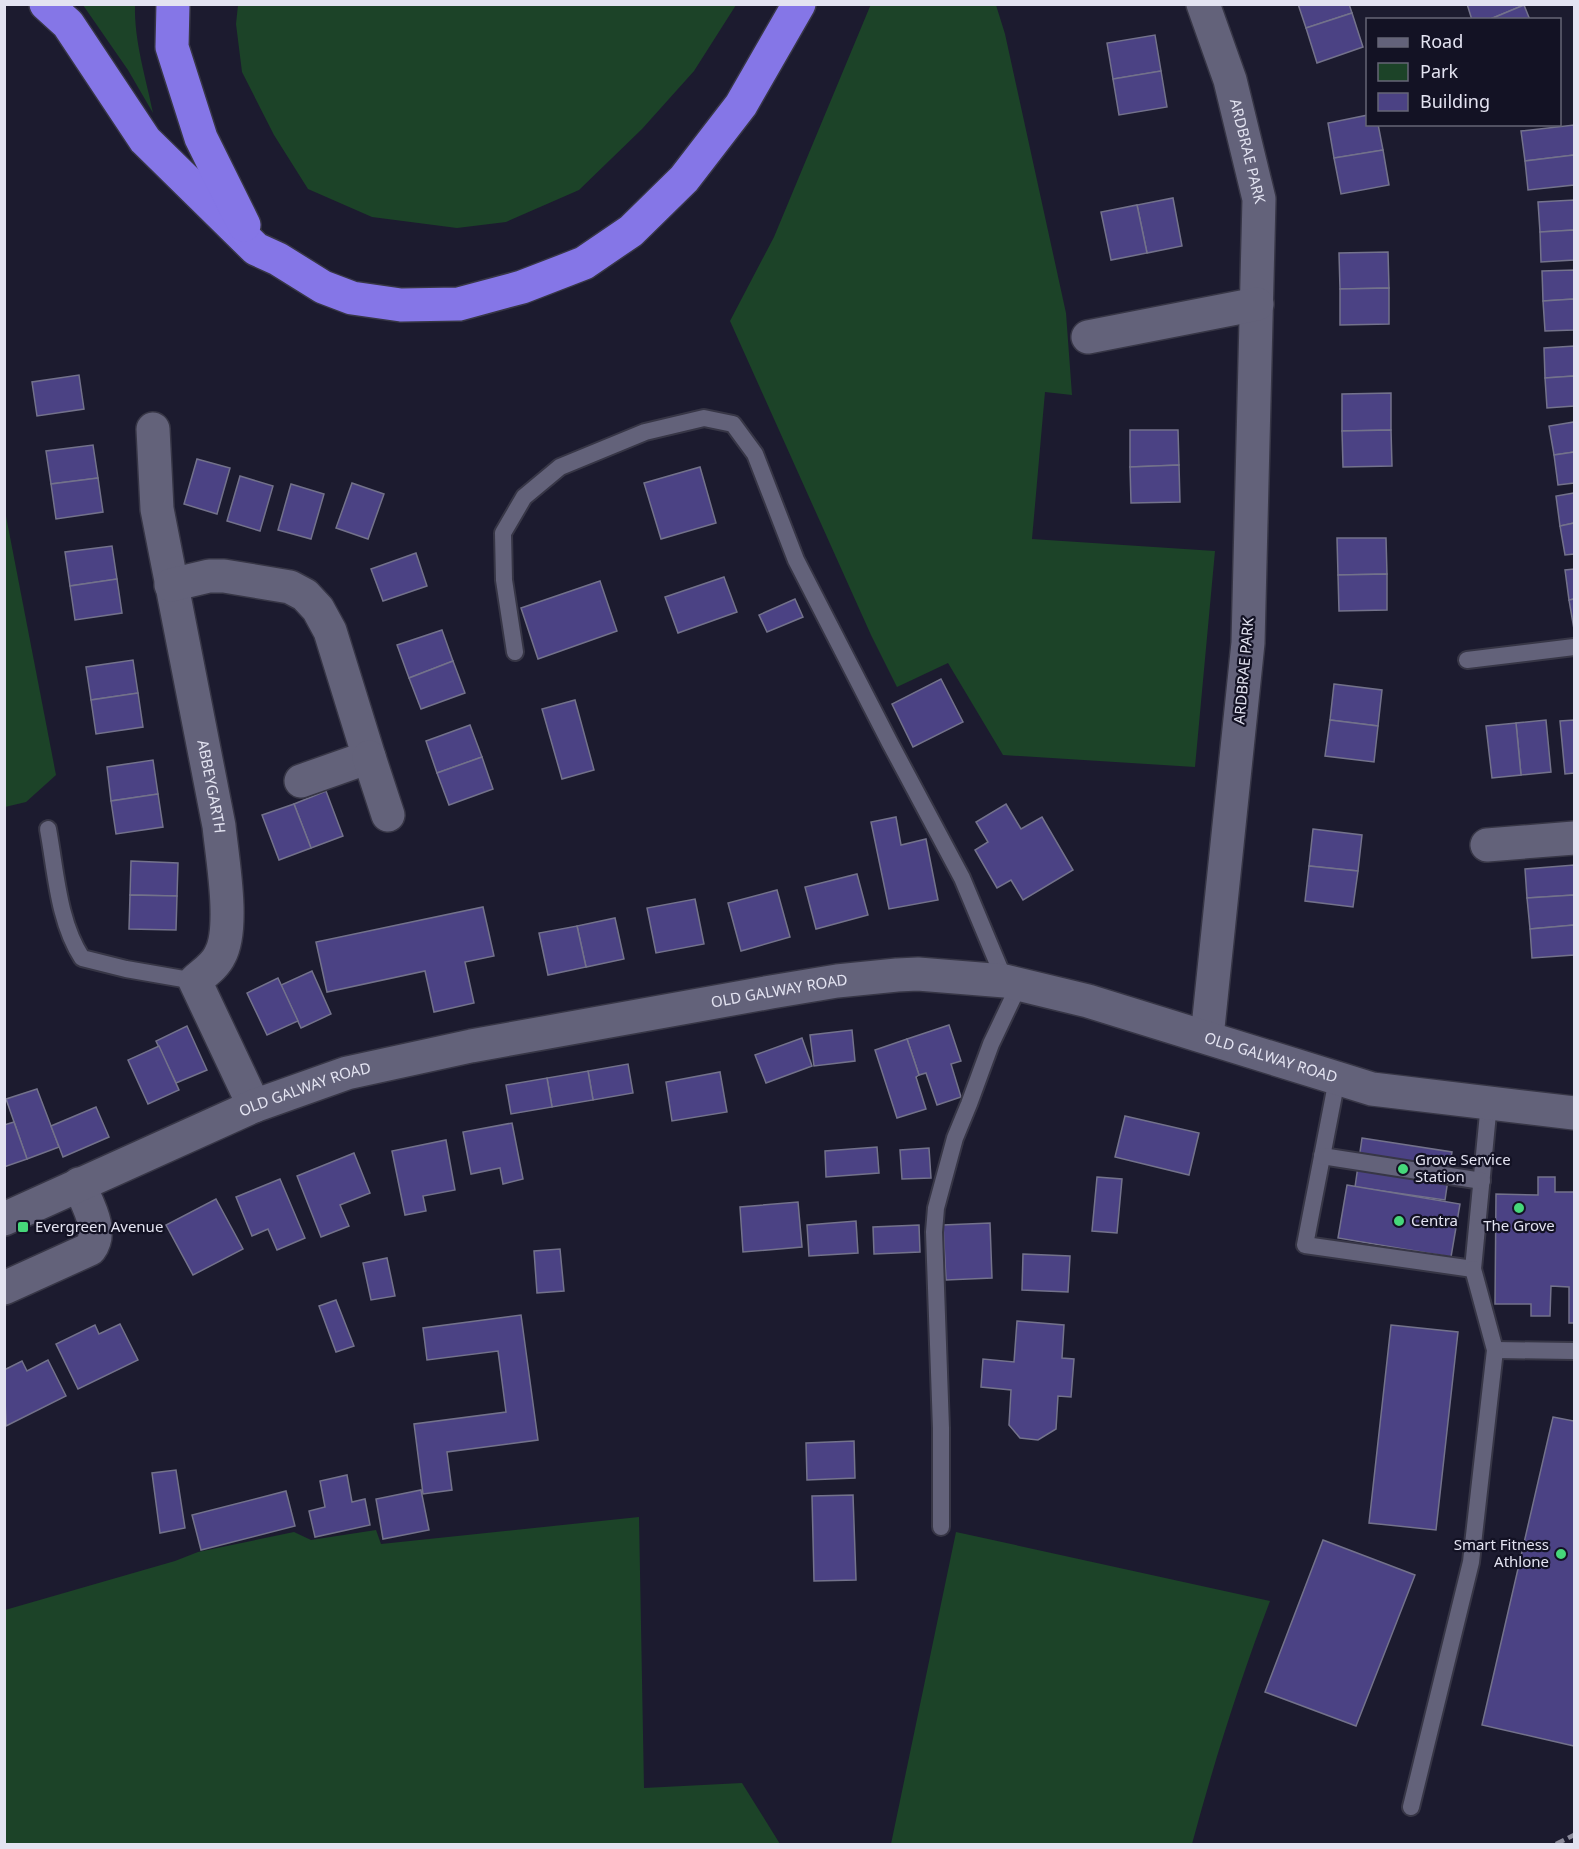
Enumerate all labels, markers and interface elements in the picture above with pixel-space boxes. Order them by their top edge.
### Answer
legend [1366,18,1561,126]
text: Road [1420,29,1463,53]
text: Park [1420,59,1458,83]
text: Building [1420,89,1490,113]
street label: ARDBRAE PARK [1226,96,1271,206]
street label: ARDBRAE PARK [1228,616,1258,725]
street label: ABBEYGARTH [193,738,231,834]
street label: OLD GALWAY ROAD [709,969,848,1012]
street label: OLD GALWAY ROAD [1202,1027,1340,1087]
street label: OLD GALWAY ROAD [235,1057,373,1121]
place label: Grove Service Station [1415,1149,1511,1186]
marker: Grove Service Station [1396,1162,1410,1176]
marker: The Grove [1512,1201,1526,1215]
place label: Centra [1411,1210,1458,1230]
marker: Centra [1392,1214,1406,1228]
place label: The Grove [1483,1215,1555,1235]
place label: Evergreen Avenue [35,1216,163,1236]
marker: Evergreen Avenue [16,1220,30,1234]
place label: Smart Fitness Athlone [1454,1534,1549,1571]
marker: Smart Fitness Athlone [1554,1547,1568,1561]

